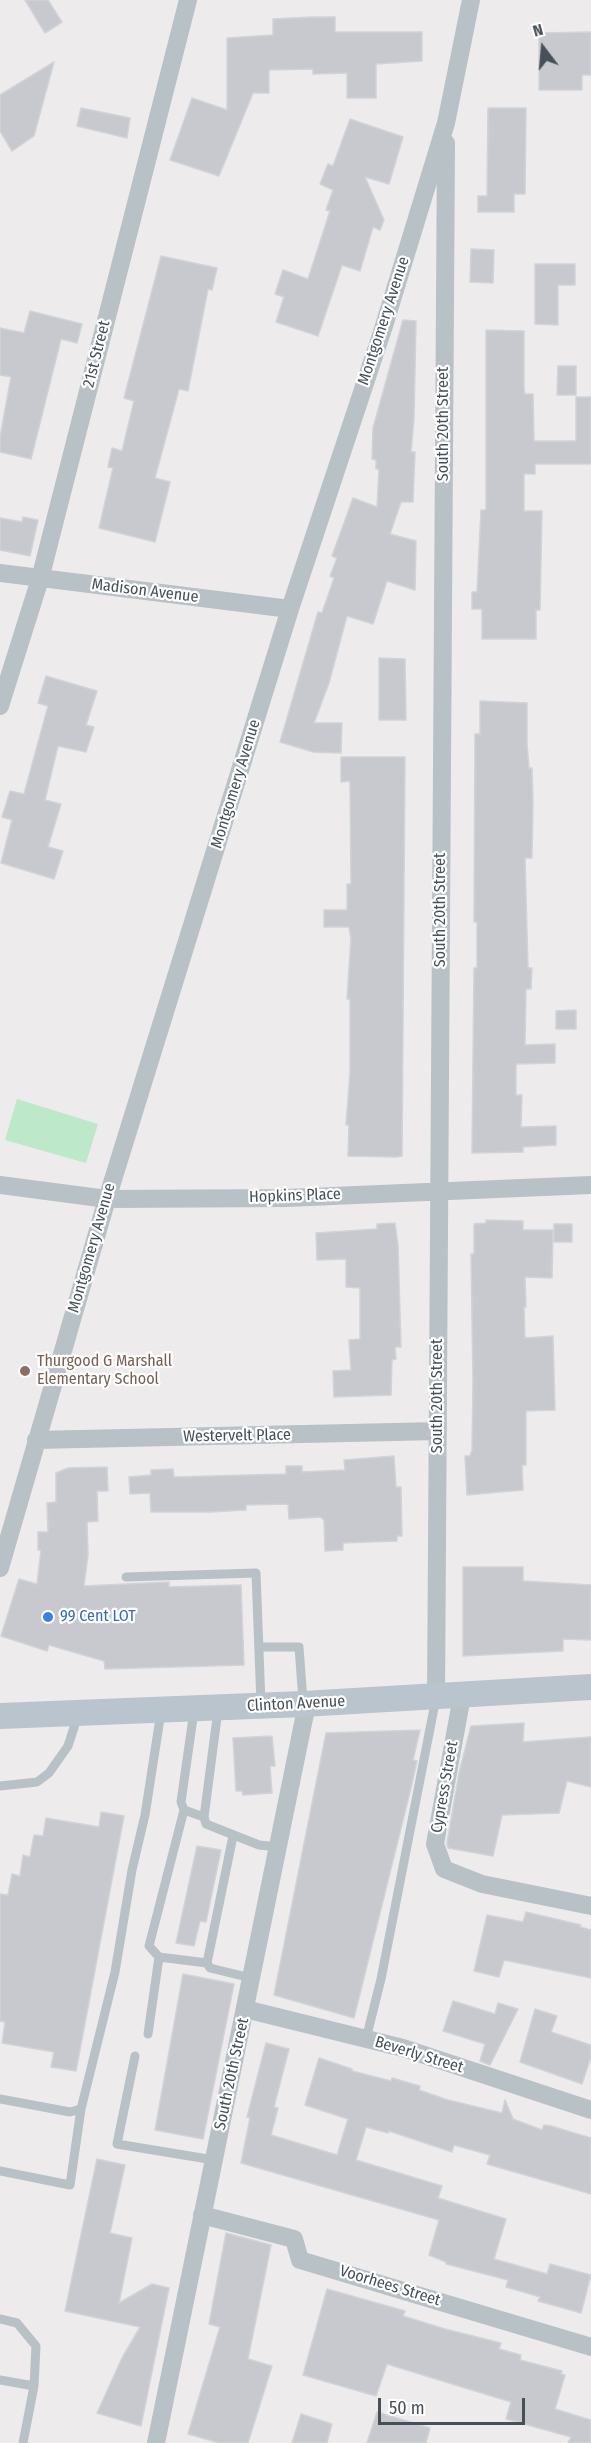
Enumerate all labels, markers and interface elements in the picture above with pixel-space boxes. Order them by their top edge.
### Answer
north arrow [513,18,573,78]
text: N [531,20,545,41]
street label: Montgomery Avenue [354,254,414,388]
street label: 21st Street [79,319,115,389]
street label: South 20th Street [434,367,454,481]
street label: Madison Avenue [91,575,199,607]
street label: Montgomery Avenue [207,717,265,851]
street label: South 20th Street [431,853,451,967]
street label: Montgomery Avenue [64,1181,120,1315]
street label: Hopkins Place [249,1185,341,1207]
street label: South 20th Street [428,1339,448,1453]
place label: Thurgood G Marshall Elementary School [37,1352,172,1390]
marker: Thurgood G Marshall Elementary School [18,1364,32,1378]
street label: Westervelt Place [183,1425,291,1447]
place label: 99 Cent LOT [60,1607,136,1627]
marker: 99 Cent LOT [41,1610,55,1624]
street label: Clinton Avenue [246,1692,346,1716]
street label: Cypress Street [428,1740,462,1834]
street label: South 20th Street [211,2016,253,2132]
street label: Beverly Street [372,2032,466,2078]
street label: Voorhees Street [337,2262,443,2310]
scale bar [381,2386,528,2424]
text: 50 m [389,2397,425,2419]

